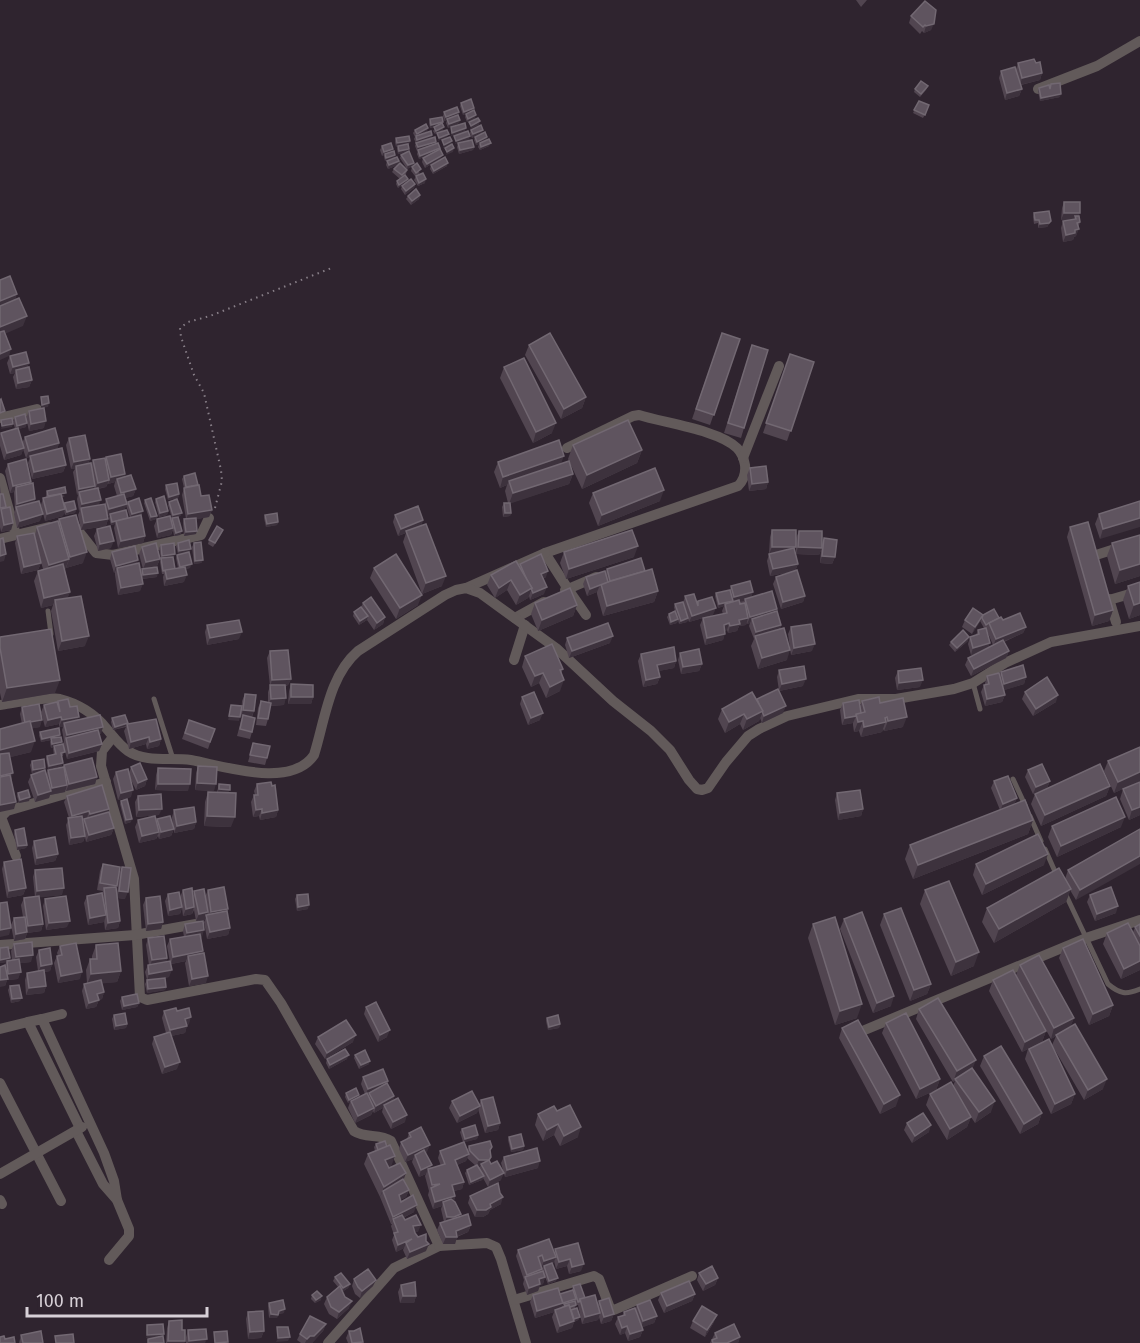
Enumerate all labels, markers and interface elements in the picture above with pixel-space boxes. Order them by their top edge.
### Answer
scale bar [27,1280,207,1318]
text: 100 m [36,1290,84,1312]

